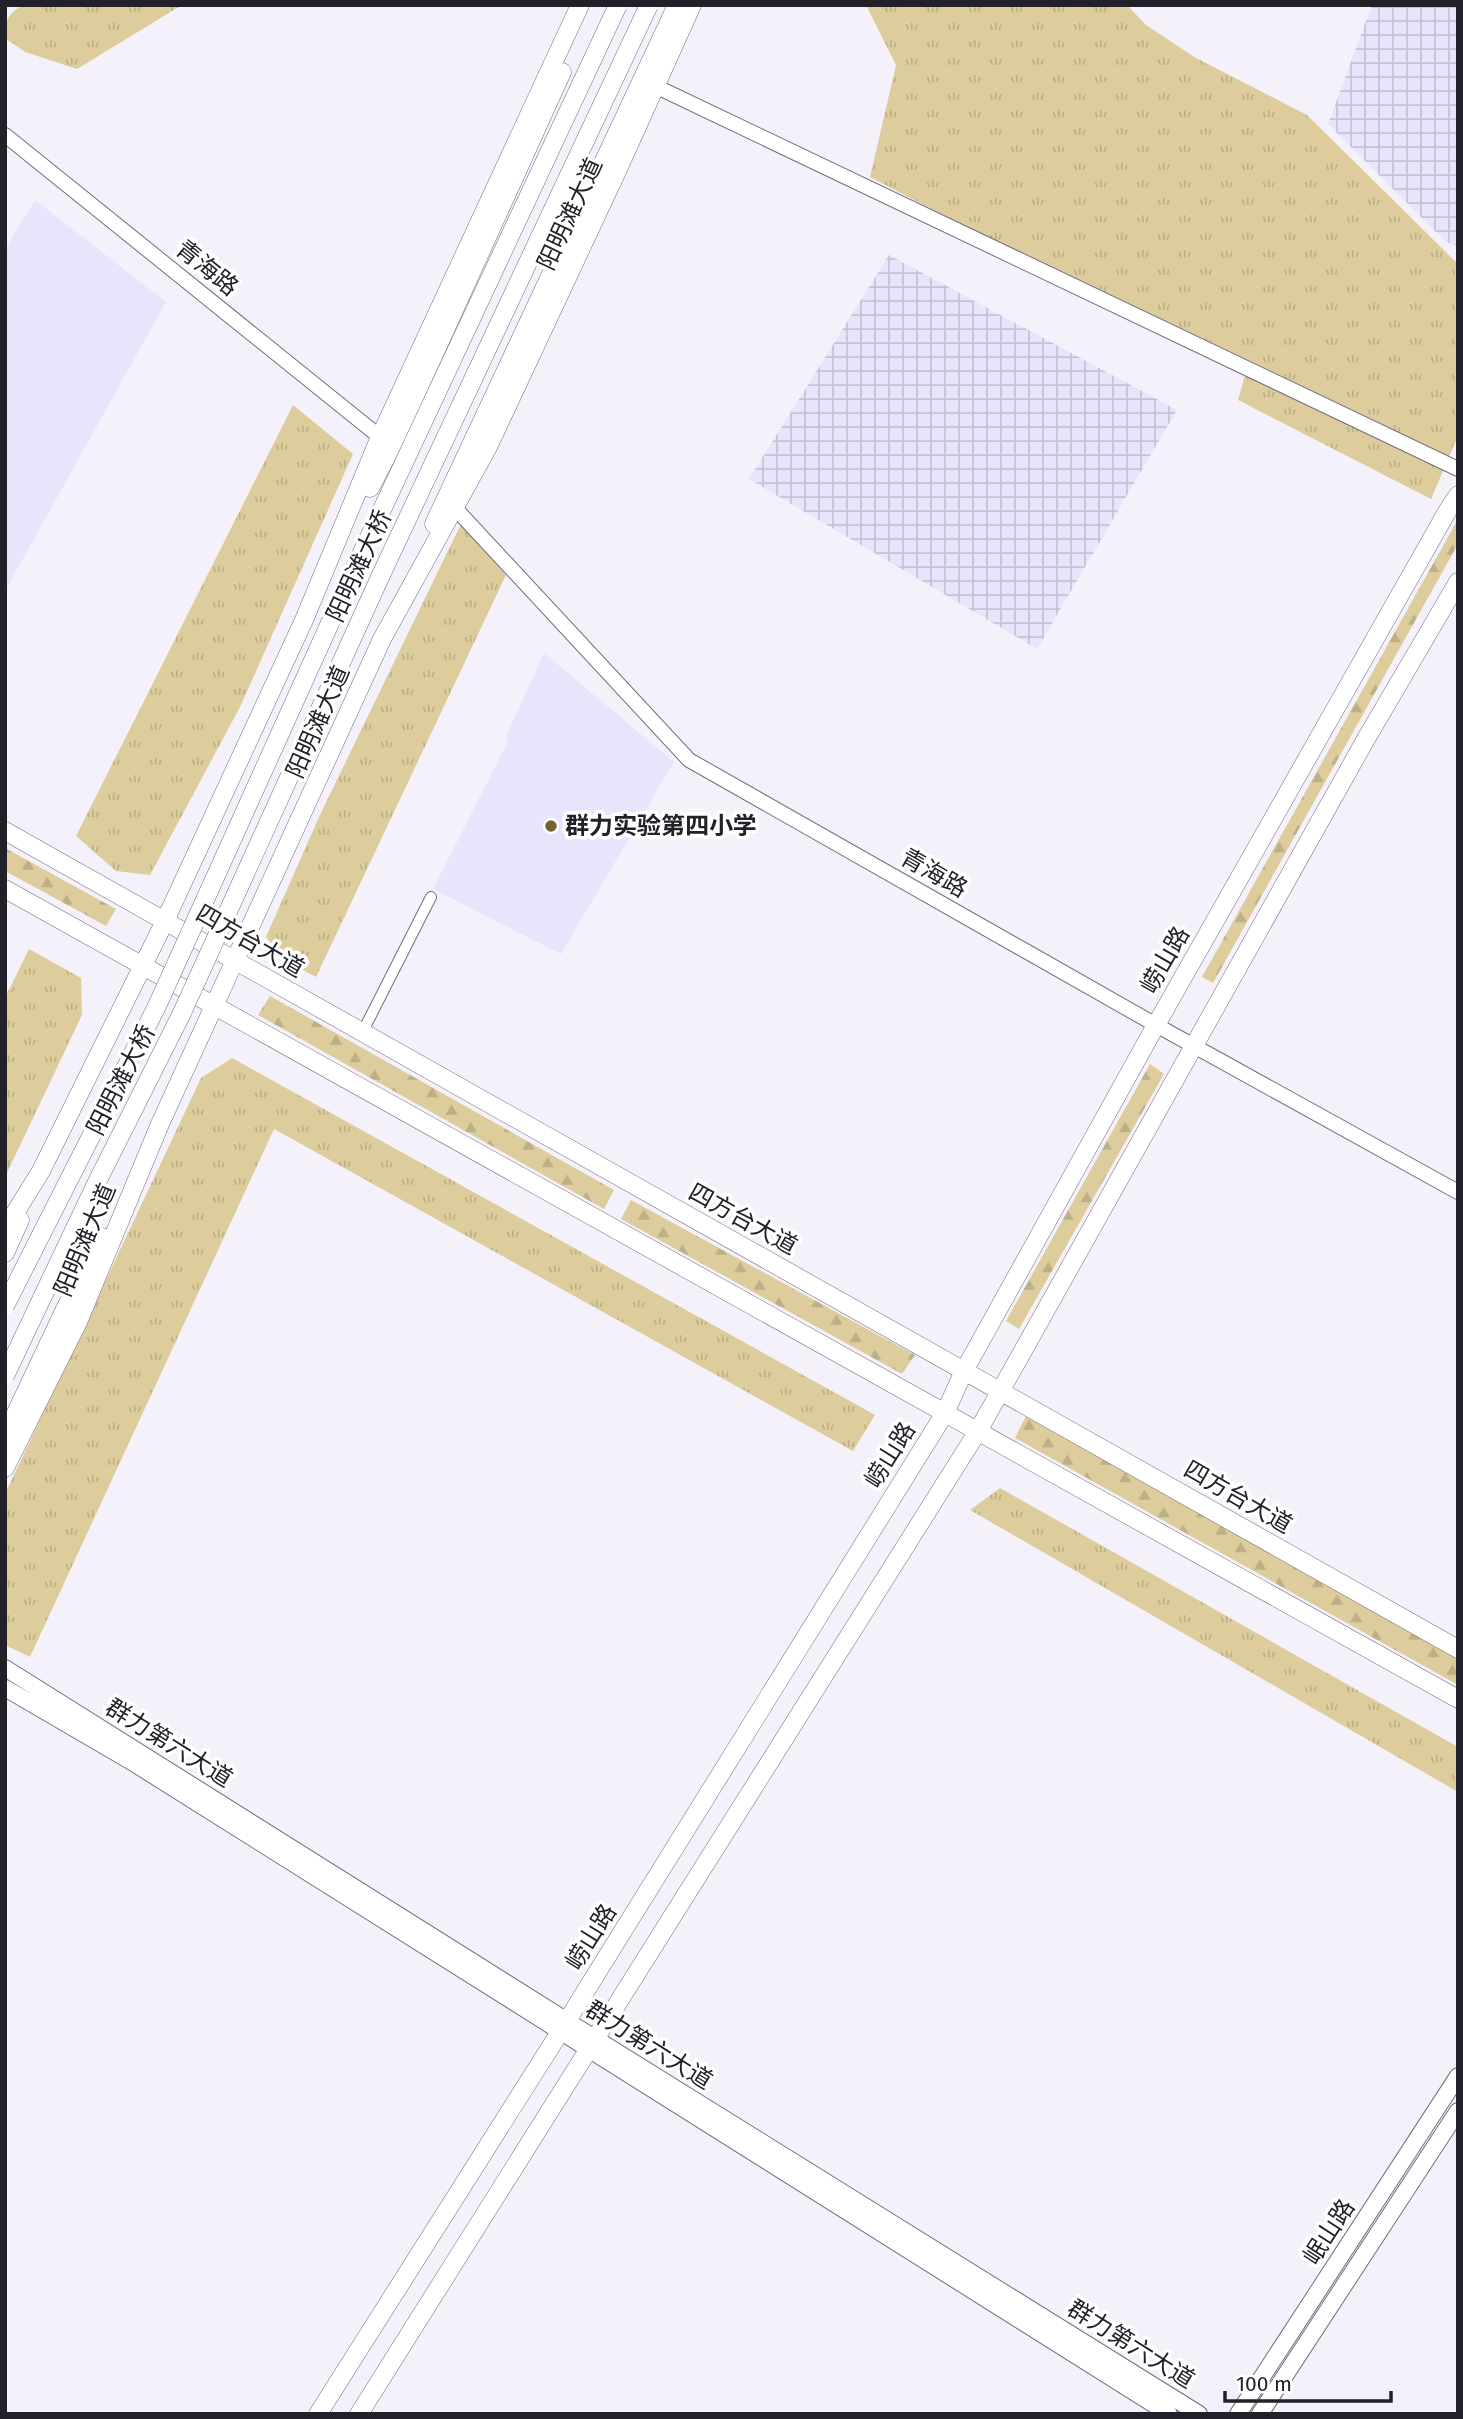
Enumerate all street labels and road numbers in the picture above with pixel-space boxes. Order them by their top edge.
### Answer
street label: 阳明滩大道 [532,154,608,274]
street label: 青海路 [170,234,244,302]
street label: 阳明滩大桥 [321,506,397,626]
street label: 阳明滩大道 [281,661,355,783]
street label: 青海路 [896,843,972,903]
street label: 四方台大道 [191,899,309,983]
street label: 崂山路 [1135,922,1195,998]
street label: 阳明滩大桥 [81,1020,161,1140]
street label: 四方台大道 [684,1178,802,1260]
street label: 阳明滩大道 [49,1179,121,1301]
street label: 崂山路 [859,1417,921,1493]
street label: 四方台大道 [1179,1455,1297,1539]
street label: 群力第六大道 [101,1693,237,1793]
street label: 崂山路 [560,1899,622,1975]
street label: 群力第六大道 [581,1995,717,2095]
street label: 岷山路 [1298,2194,1360,2270]
street label: 群力第六大道 [1063,2294,1199,2394]

